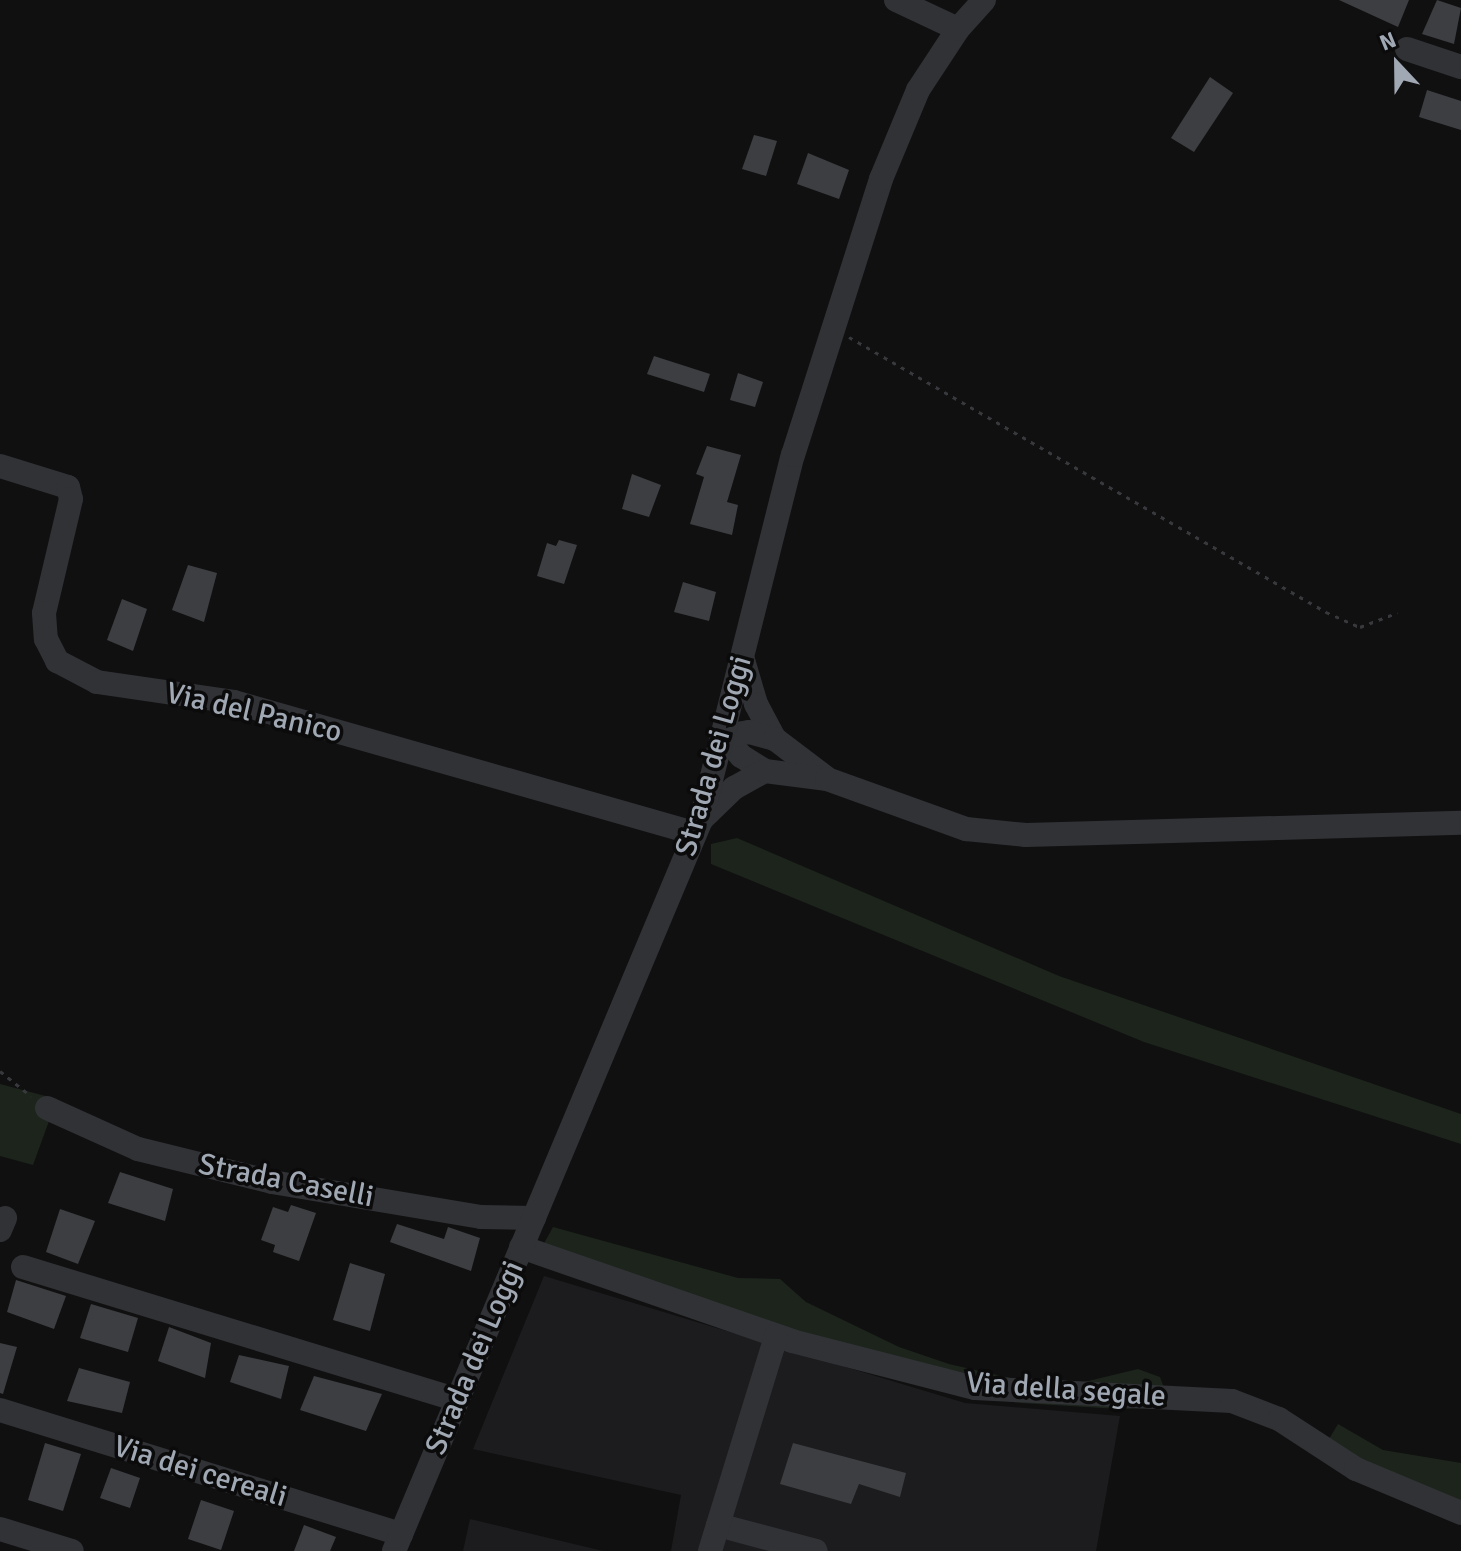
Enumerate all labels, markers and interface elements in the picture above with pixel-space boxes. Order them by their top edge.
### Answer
north arrow [1357,24,1437,104]
text: N [1376,26,1400,57]
street label: Strada dei Loggi [668,652,760,860]
street label: Via del Panico [163,675,345,751]
street label: Strada Caselli [196,1146,376,1216]
street label: Strada dei Loggi [418,1256,532,1460]
street label: Via della segale [965,1365,1167,1415]
street label: Via dei cereali [109,1429,291,1515]

